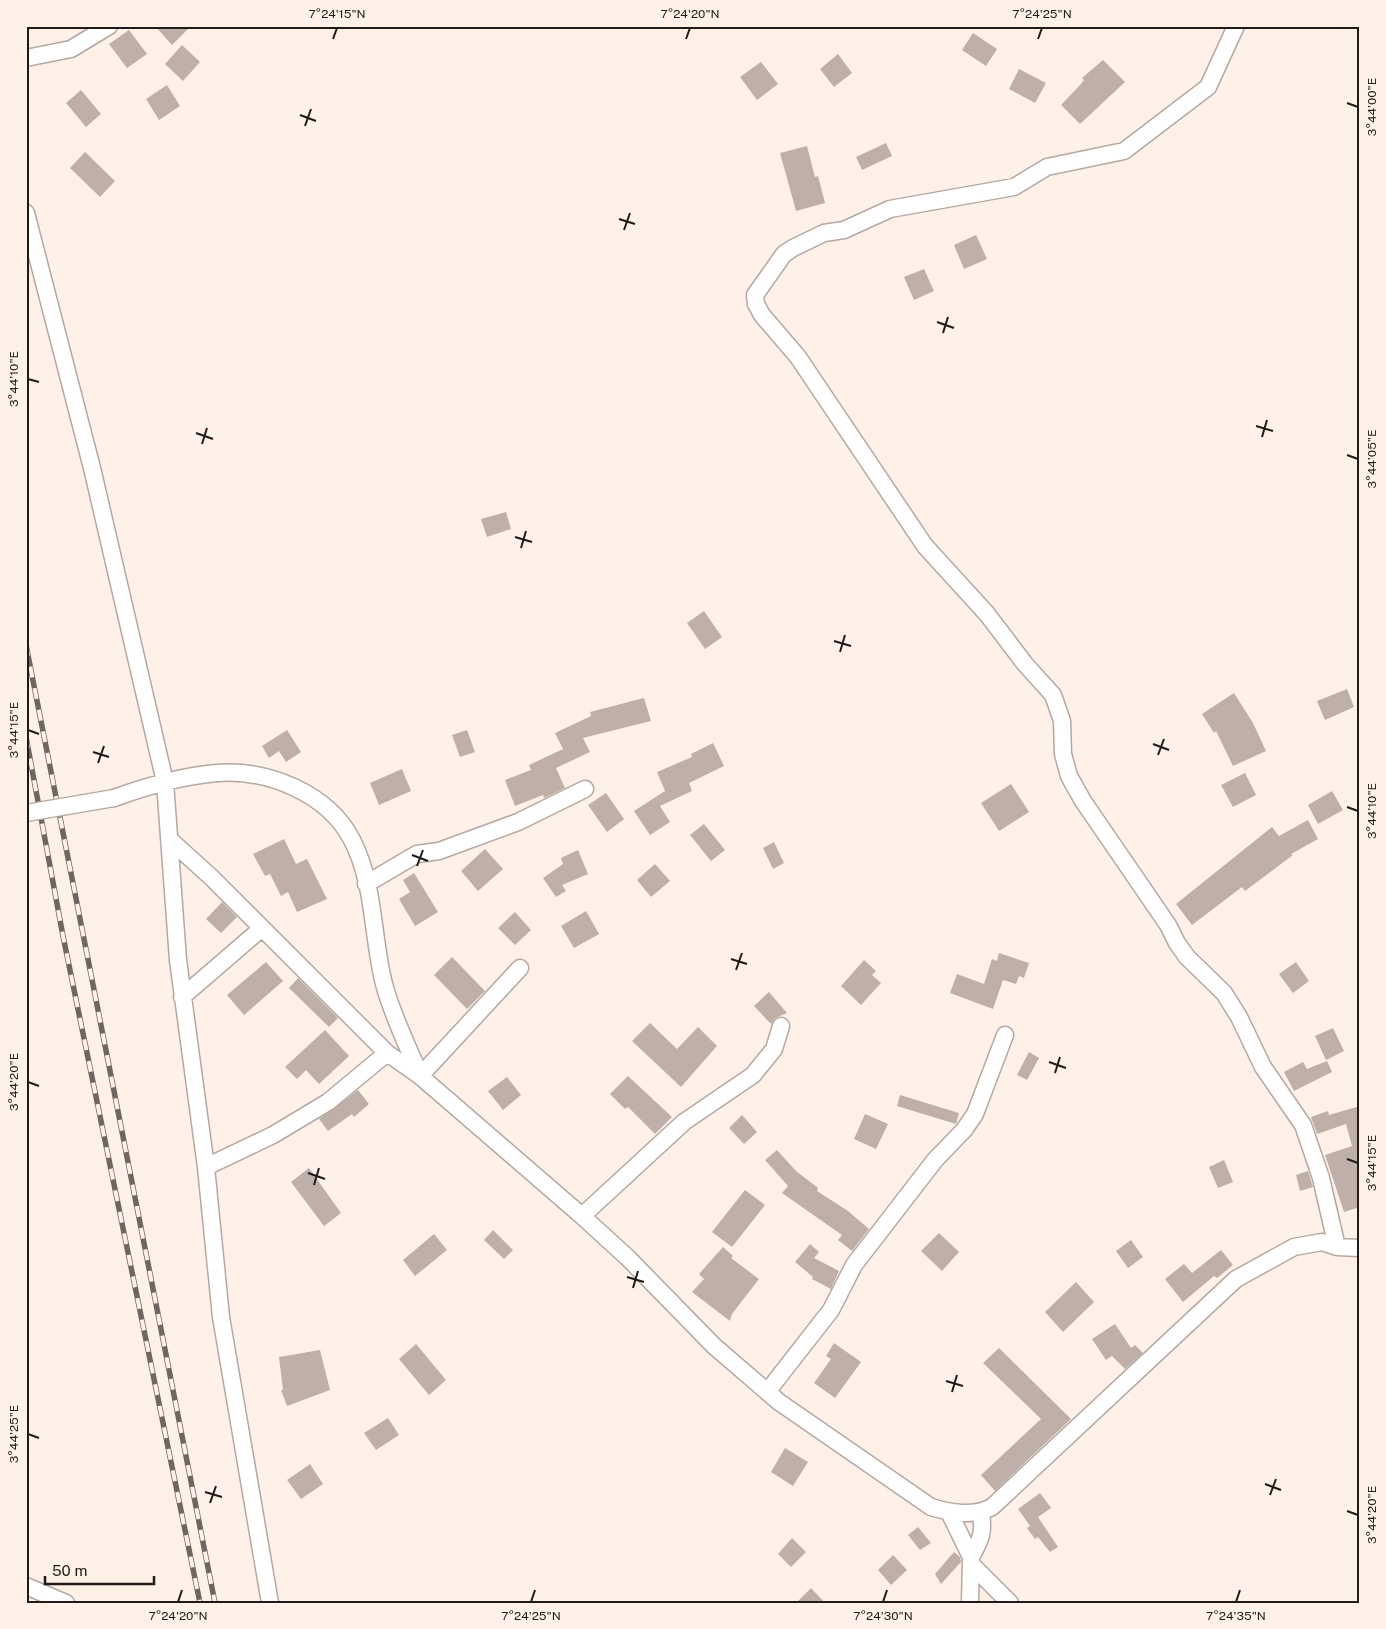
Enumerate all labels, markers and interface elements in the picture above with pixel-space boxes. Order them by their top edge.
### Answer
text: 7°24'15"N [308,7,366,21]
text: 7°24'20"N [660,7,720,21]
text: 7°24'25"N [1012,7,1072,21]
text: 3°44'00"E [1365,78,1379,136]
text: 3°44'10"E [7,351,21,407]
text: 3°44'05"E [1365,430,1379,488]
text: 3°44'15"E [7,702,21,758]
text: 3°44'10"E [1365,783,1379,839]
text: 3°44'20"E [7,1053,21,1111]
text: 3°44'15"E [1365,1135,1379,1191]
text: 3°44'25"E [7,1405,21,1463]
text: 3°44'20"E [1365,1486,1379,1544]
scale bar [45,1554,154,1586]
text: 50 m [52,1562,87,1579]
text: 7°24'20"N [148,1609,208,1623]
text: 7°24'25"N [501,1609,561,1623]
text: 7°24'30"N [853,1609,913,1623]
text: 7°24'35"N [1206,1609,1266,1623]

